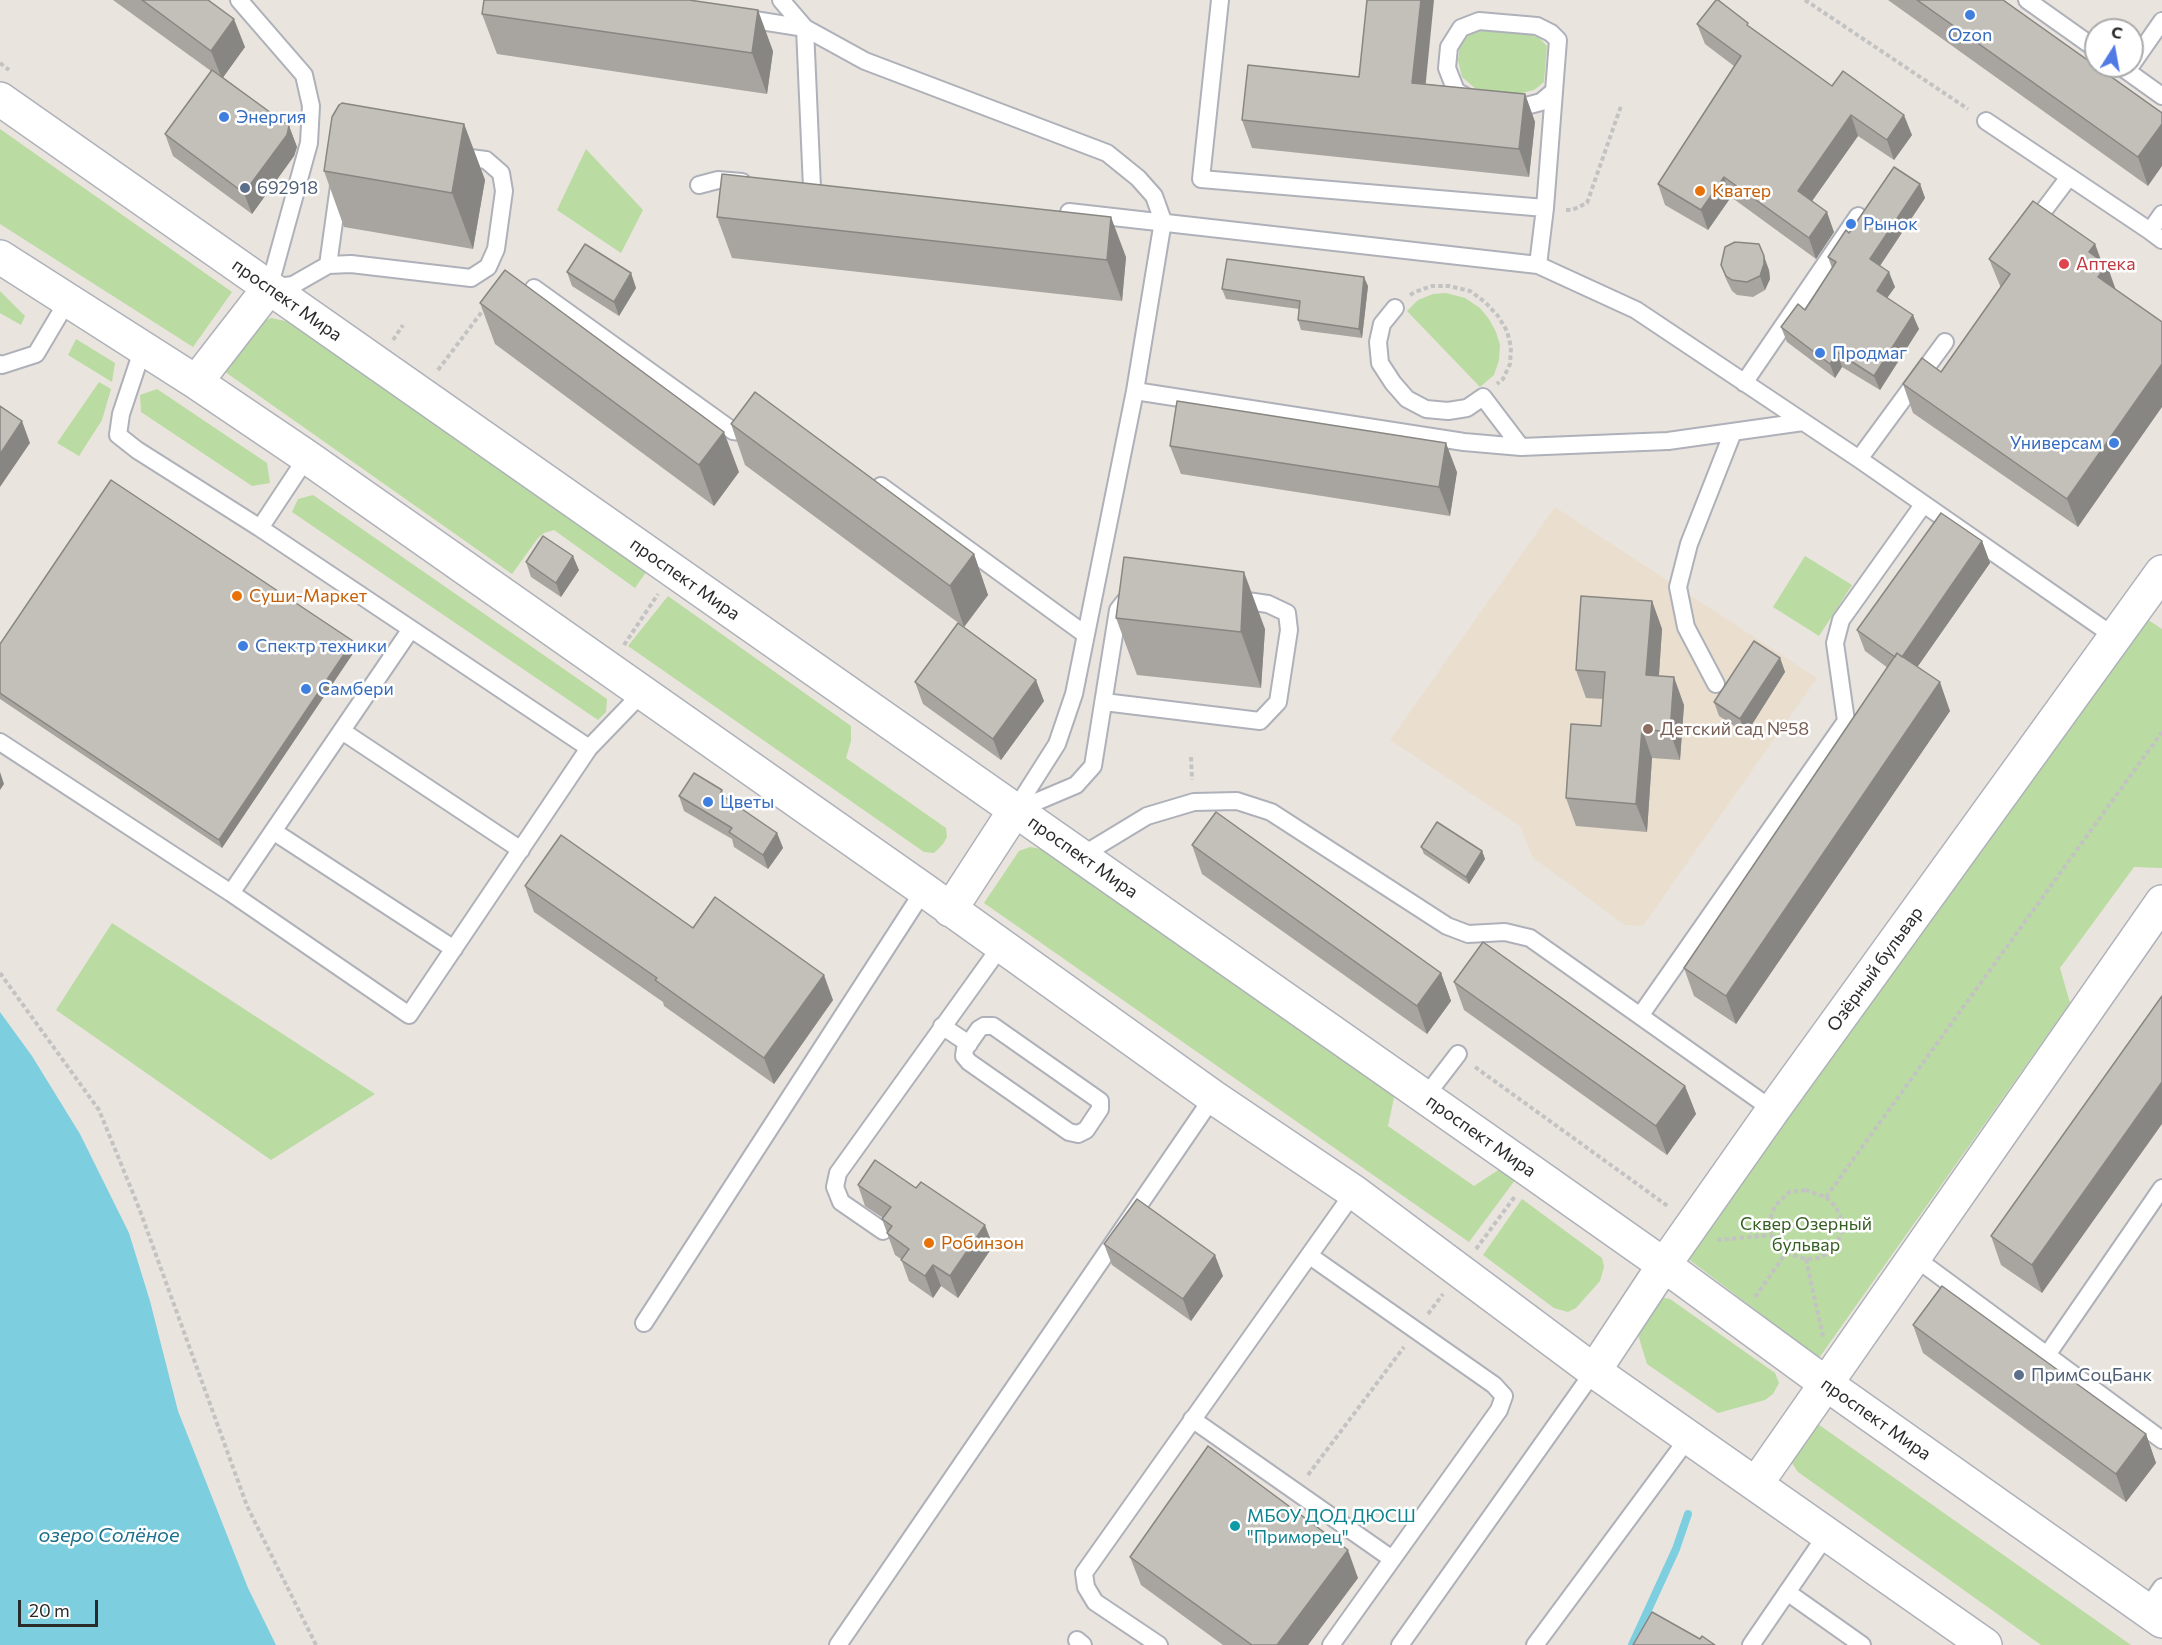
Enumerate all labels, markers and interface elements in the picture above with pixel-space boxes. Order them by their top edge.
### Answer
marker: Ozon [1963,8,1977,22]
north arrow [2084,18,2144,78]
text: С [2110,21,2124,42]
place label: Ozon [1948,24,1992,46]
place label: Энергия [236,106,306,128]
marker: Энергия [217,110,231,124]
place label: 692918 [257,177,318,199]
place label: Кватер [1712,180,1771,202]
marker: 692918 [238,181,252,195]
marker: Кватер [1693,184,1707,198]
place label: Рынок [1863,213,1918,235]
marker: Рынок [1844,217,1858,231]
place label: Аптека [2076,253,2135,275]
street label: проспект Мира [228,254,346,346]
marker: Аптека [2057,257,2071,271]
place label: Продмаг [1832,342,1907,364]
marker: Продмаг [1813,346,1827,360]
place label: Универсам [2010,432,2102,454]
marker: Универсам [2107,436,2121,450]
street label: проспект Мира [626,533,744,625]
place label: Суши-Маркет [249,585,367,607]
marker: Суши-Маркет [230,589,244,603]
place label: Спектр техники [255,635,387,657]
marker: Спектр техники [236,639,250,653]
place label: Самбери [318,678,394,700]
marker: Самбери [299,682,313,696]
place label: Детский сад №58 [1660,718,1809,740]
marker: Детский сад №58 [1641,722,1655,736]
place label: Цветы [720,791,774,813]
marker: Цветы [701,795,715,809]
street label: проспект Мира [1024,811,1142,903]
street label: Озёрный бульвар [1823,902,1927,1036]
street label: проспект Мира [1422,1090,1540,1182]
park label: Сквер Озерный бульвар [1740,1213,1872,1256]
place label: Робинзон [941,1232,1024,1254]
marker: Робинзон [922,1236,936,1250]
place label: ПримСоцБанк [2031,1364,2152,1386]
marker: ПримСоцБанк [2012,1368,2026,1382]
street label: проспект Мира [1817,1373,1935,1465]
place label: МБОУ ДОД ДЮСШ "Приморец" [1247,1505,1416,1547]
marker: МБОУ ДОД ДЮСШ "Приморец" [1228,1519,1242,1533]
water label: озеро Солёное [38,1523,180,1547]
scale bar [21,1588,100,1626]
text: 20 m [29,1599,70,1621]

